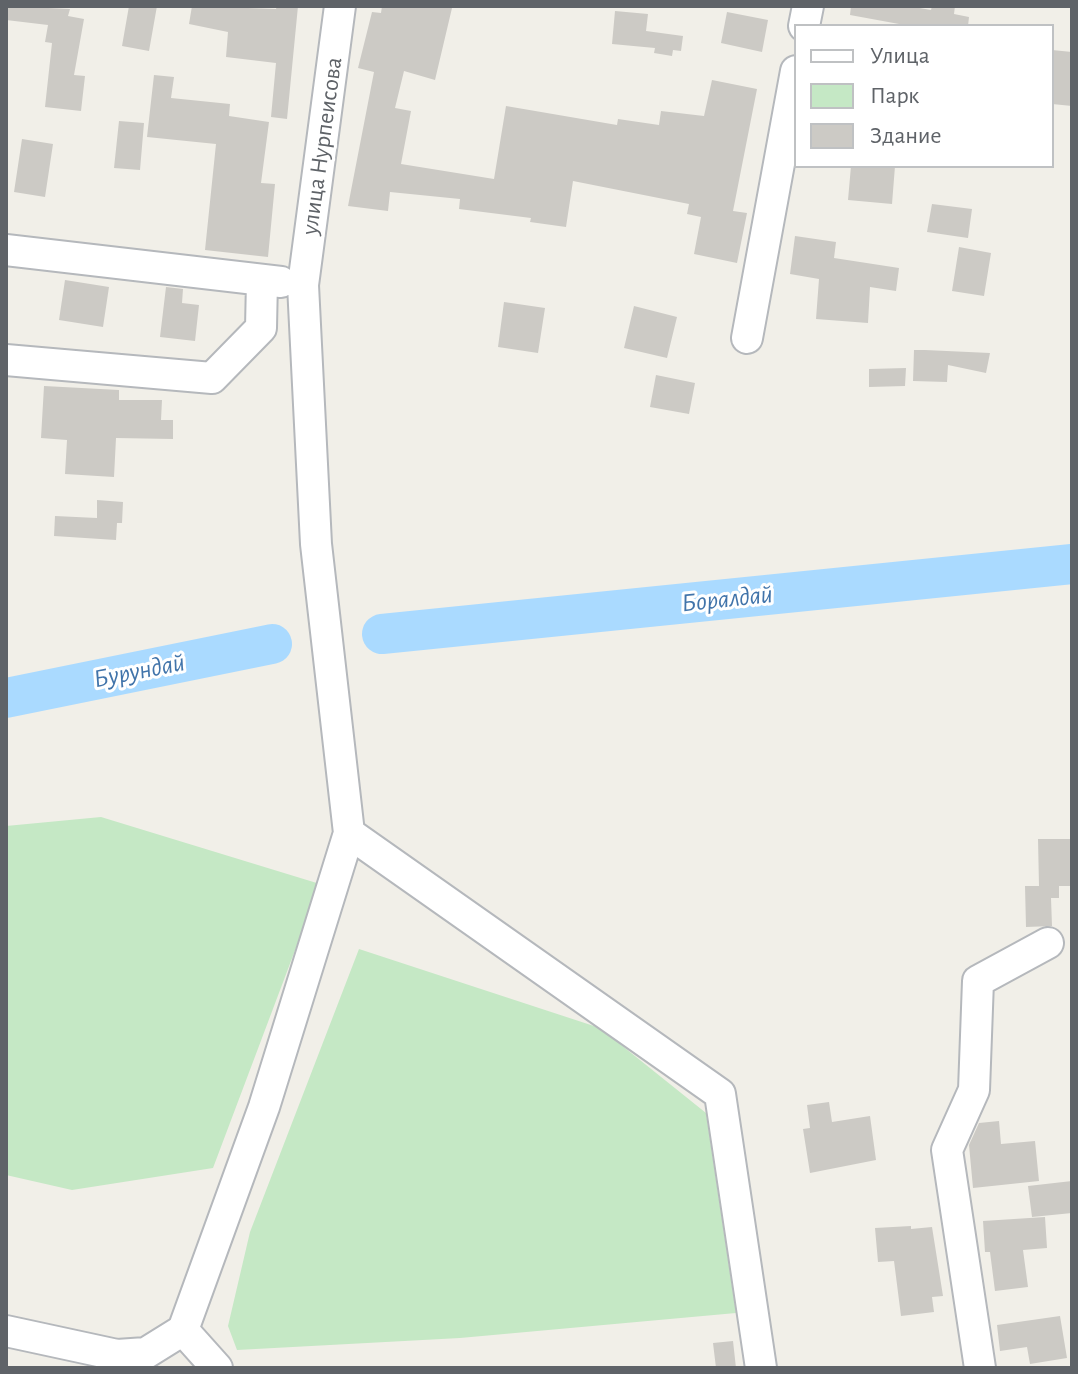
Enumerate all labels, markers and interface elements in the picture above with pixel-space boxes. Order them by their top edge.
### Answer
legend [794,24,1054,168]
text: Улица [870,44,930,68]
street label: улица Нурпеисова [295,55,349,237]
text: Парк [870,84,919,108]
text: Здание [870,124,941,148]
water label: Боралдай [680,579,774,619]
water label: Бурундай [91,647,187,695]

